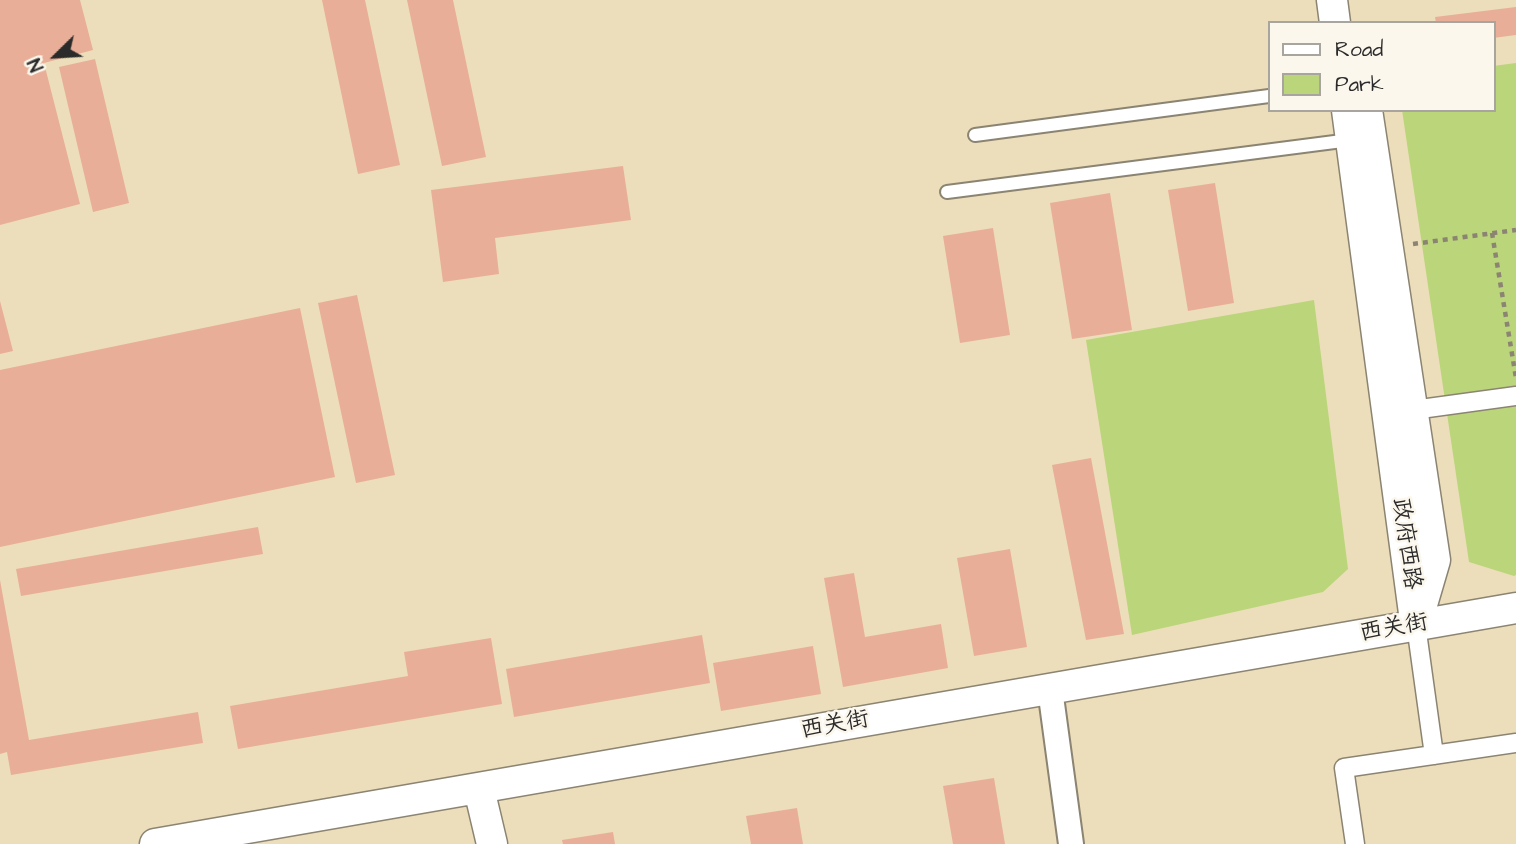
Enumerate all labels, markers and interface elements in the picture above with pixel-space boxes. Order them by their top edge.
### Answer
north arrow [21,21,91,91]
legend [1268,21,1495,112]
text: Road [1335,35,1383,64]
text: N [22,54,51,76]
text: Park [1335,70,1384,99]
street label: 政府西路 [1385,497,1425,591]
street label: 西关街 [1358,609,1430,649]
street label: 西关街 [799,706,871,746]

